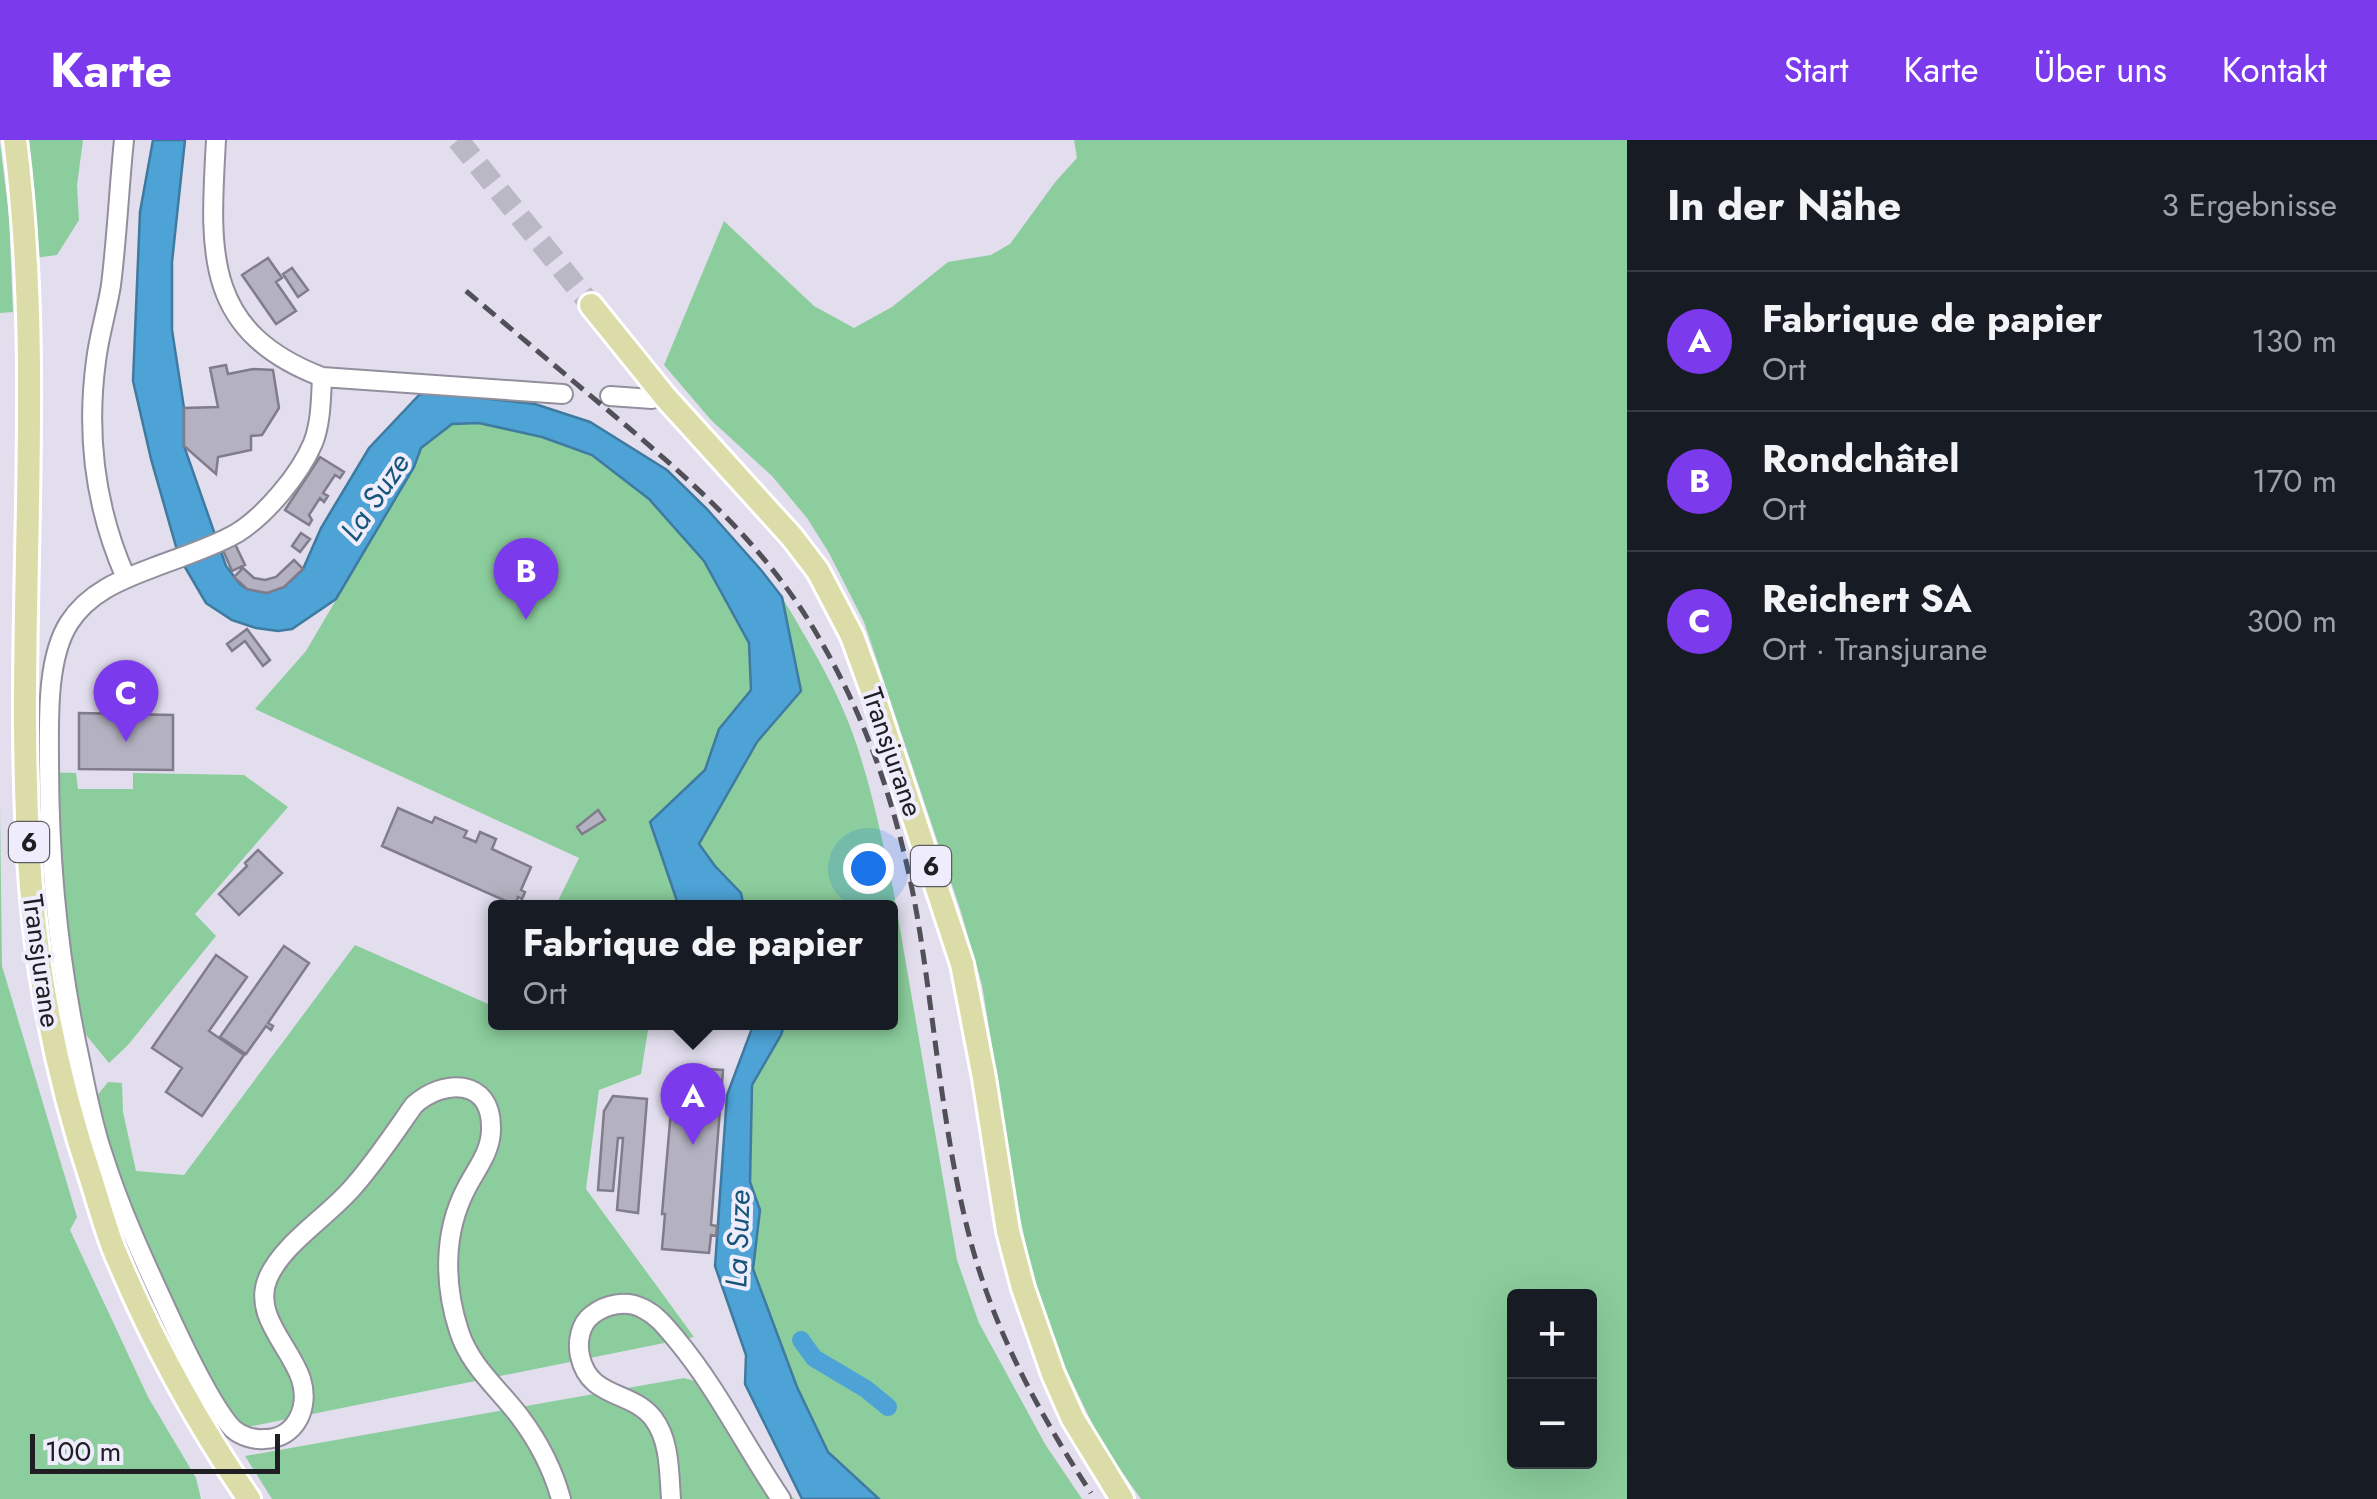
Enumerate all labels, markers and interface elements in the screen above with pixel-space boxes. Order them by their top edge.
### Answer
text: Karte [50,36,172,105]
text: Start [1784,45,1848,95]
text: Karte [1903,45,1979,95]
text: Über uns [2034,45,2167,95]
text: Kontakt [2222,45,2327,95]
text: In der Nähe [1667,175,1901,236]
text: 3 Ergebnisse [2161,182,2337,228]
text: Fabrique de papier [1762,291,2102,346]
text: A [1688,318,1711,364]
text: 130 m [2251,318,2337,364]
text: Ort [1762,346,1806,392]
text: Rondchâtel [1762,431,1960,486]
water label: La Suze [329,444,420,549]
text: B [1689,458,1710,504]
text: 170 m [2252,458,2337,504]
text: Ort [1762,486,1806,532]
pin: B [494,538,558,620]
text: Reichert SA [1762,571,1972,626]
text: C [1688,598,1711,644]
text: 300 m [2247,598,2337,644]
text: Ort · Transjurane [1762,626,1988,672]
pin: C [94,660,158,742]
street label: Transjurane [851,682,934,822]
road number: 6 [9,822,49,862]
your location [843,843,894,894]
road number: 6 [911,846,951,886]
street label: Transjurane [12,892,71,1030]
popup [488,900,898,1030]
text: Fabrique de papier [523,915,863,970]
text: Ort [523,970,567,1016]
pin: A [660,1062,726,1145]
water label: La Suze [714,1189,761,1289]
map controls [1507,1289,1597,1469]
button: + [1507,1289,1597,1379]
button: − [1507,1379,1597,1469]
scale bar [30,1429,280,1474]
text: 100 m [45,1431,121,1472]

